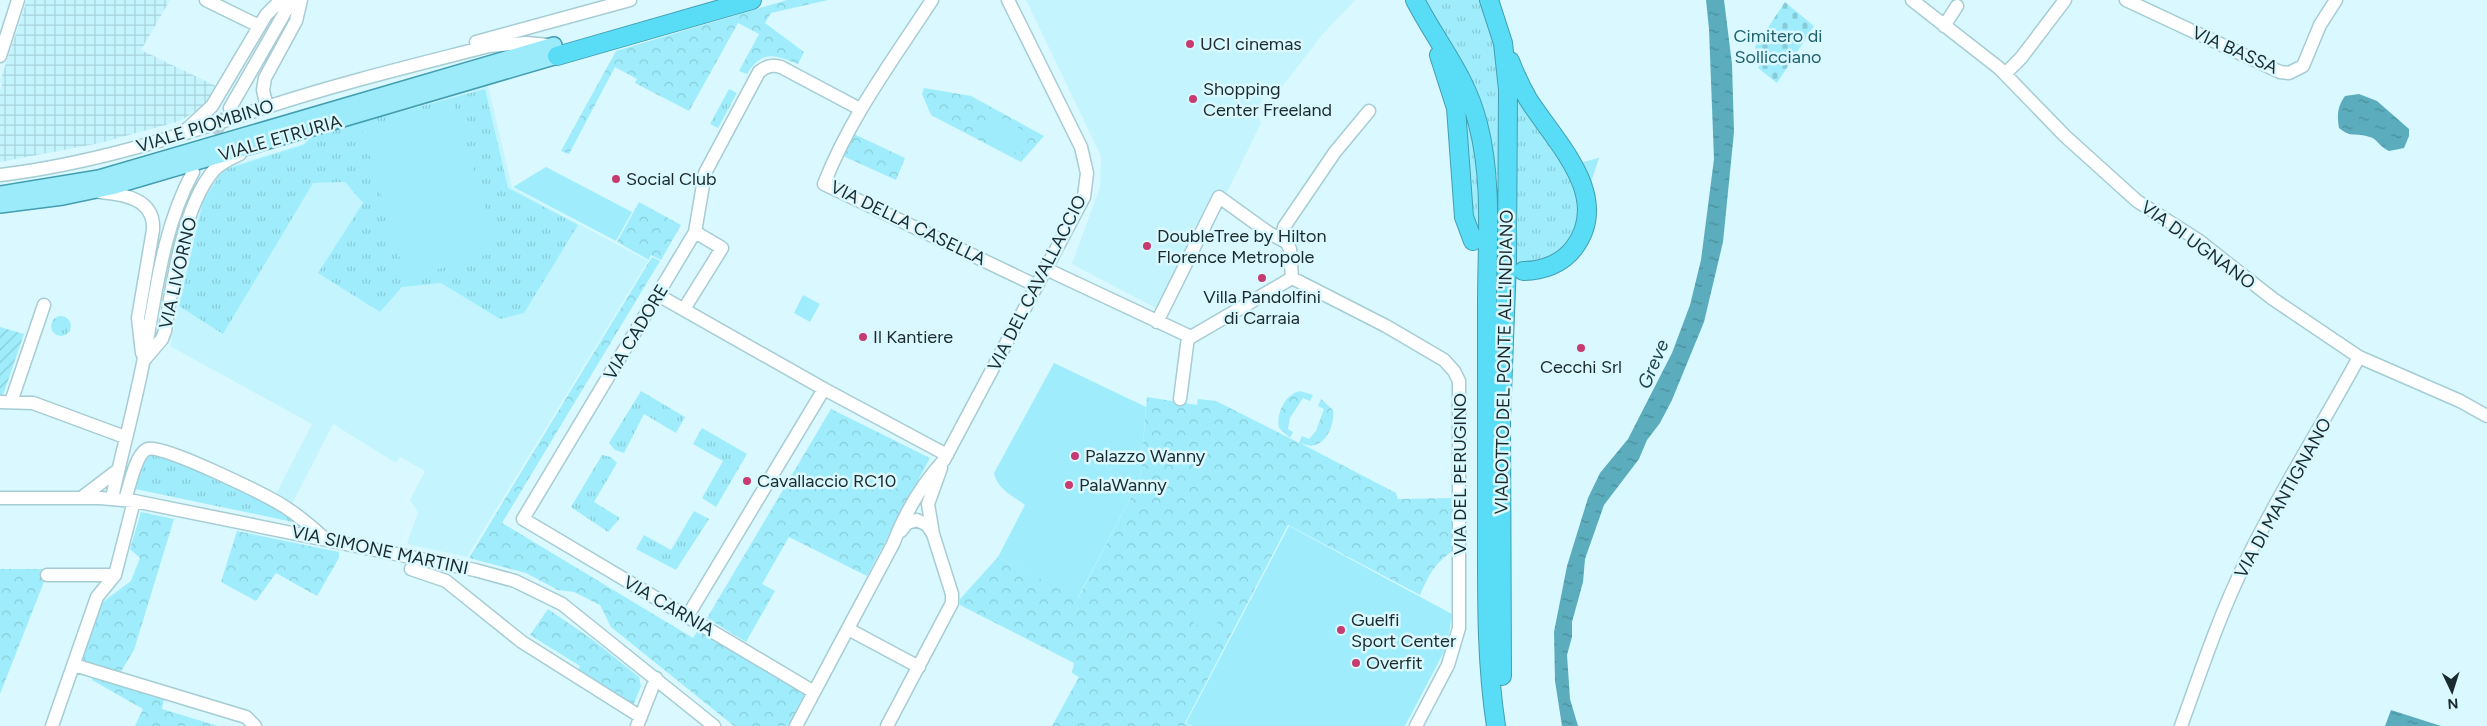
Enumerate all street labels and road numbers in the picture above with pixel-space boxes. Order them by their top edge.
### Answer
street label: VIA BASSA [2189,21,2281,79]
street label: VIALE PIOMBINO [134,95,276,157]
street label: VIALE ETRURIA [216,110,344,166]
street label: VIA DELLA CASELLA [827,176,989,270]
street label: VIA DEL CAVALLACCIO [983,191,1091,375]
street label: VIA DI UGNANO [2136,196,2260,294]
street label: VIADOTTO DEL PONTE ALL'INDIANO [1490,209,1518,515]
street label: VIA LIVORNO [154,215,202,331]
street label: VIA CADORE [599,280,673,384]
street label: VIA DEL PERUGINO [1449,393,1471,555]
street label: VIA DI MANTIGNANO [2230,414,2336,582]
street label: VIA SIMONE MARTINI [289,520,471,580]
street label: VIA CARNIA [620,571,718,641]

